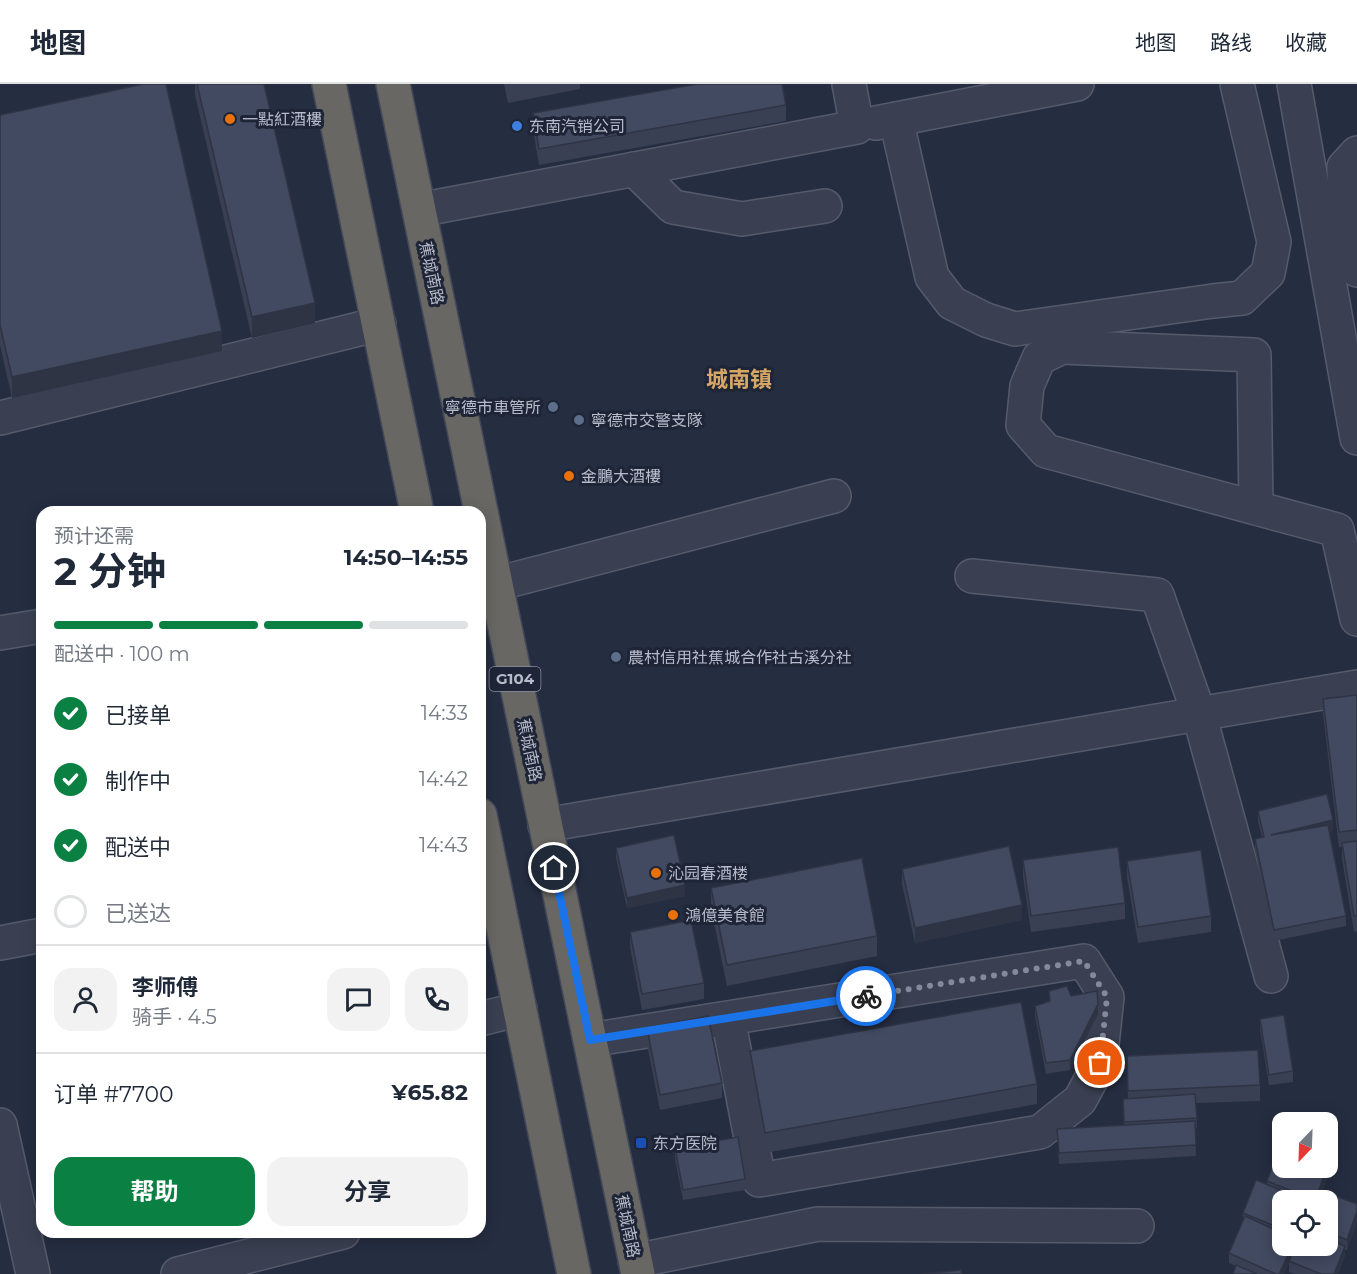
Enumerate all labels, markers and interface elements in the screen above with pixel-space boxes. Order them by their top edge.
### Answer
text: 地图 [30,26,86,60]
text: 地图 [1135,30,1177,55]
text: 路线 [1210,30,1252,55]
text: 收藏 [1285,30,1327,55]
place label: 一點紅酒樓 [242,110,322,129]
marker: 一點紅酒樓 [223,112,237,126]
place label: 东南汽销公司 [529,117,625,136]
marker: 东南汽销公司 [510,119,524,133]
street label: 蕉城南路 [416,240,447,306]
district label: 城南镇 [706,366,772,393]
place label: 寧德市車管所 [445,398,541,417]
marker: 寧德市車管所 [546,400,560,414]
place label: 寧德市交警支隊 [591,411,703,430]
marker: 寧德市交警支隊 [572,413,586,427]
place label: 金鵬大酒樓 [581,467,661,486]
marker: 金鵬大酒樓 [562,469,576,483]
text: 预计还需 [54,524,134,548]
text: 14:50–14:55 [344,544,468,571]
text: 2 分钟 [54,547,166,595]
text: 配送中 · 100 m [54,642,190,666]
place label: 農村信用社蕉城合作社古溪分社 [628,648,852,667]
marker: 農村信用社蕉城合作社古溪分社 [609,650,623,664]
road number: G104 [490,667,540,691]
icon: check [54,697,87,730]
text: 14:33 [421,701,468,725]
text: 已接单 [105,702,171,729]
street label: 蕉城南路 [514,717,545,783]
icon: check [54,763,87,796]
text: 14:42 [419,767,468,791]
text: 制作中 [105,768,171,795]
icon: check [54,829,87,862]
text: 14:43 [419,833,468,857]
text: 配送中 [105,834,171,861]
pin [528,842,579,893]
icon: home [537,851,570,884]
place label: 沁园春酒楼 [668,864,748,883]
marker: 沁园春酒楼 [649,866,663,880]
text: 已送达 [105,900,171,927]
place label: 鴻億美食館 [685,906,765,925]
marker: 鴻億美食館 [666,908,680,922]
courier [836,966,896,1026]
button: person [54,968,117,1031]
button: chat [327,968,390,1031]
button: phone [405,968,468,1031]
text: 李师傅 [132,974,198,1001]
icon: bike [850,980,883,1013]
text: 骑手 · 4.5 [132,1005,217,1029]
pin [1074,1037,1125,1088]
icon: bag [1083,1046,1116,1079]
text: ¥65.82 [392,1079,468,1106]
text: 订单 #7700 [54,1081,174,1108]
north arrow [1272,1112,1338,1178]
map controls [1272,1112,1338,1256]
place label: 东方医院 [653,1134,717,1153]
marker: 东方医院 [634,1136,648,1150]
button: 帮助 [54,1157,255,1226]
button: 分享 [267,1157,468,1226]
button: locate [1272,1190,1338,1256]
street label: 蕉城南路 [612,1193,643,1259]

